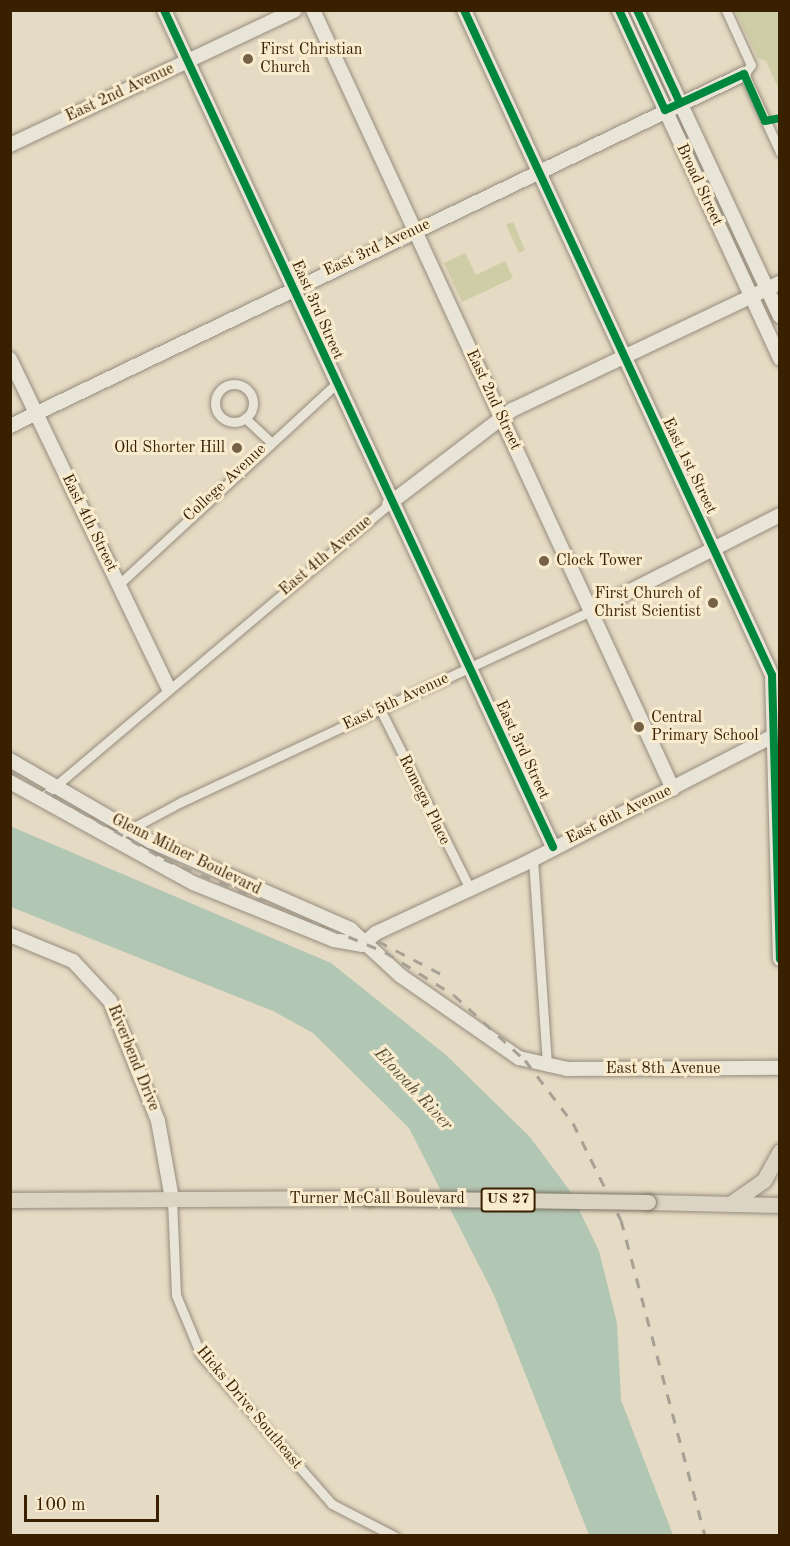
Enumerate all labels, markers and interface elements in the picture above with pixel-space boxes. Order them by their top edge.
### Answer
place label: First Christian Church [260,40,362,78]
marker: First Christian Church [241,52,255,66]
street label: East 2nd Avenue [63,59,177,127]
street label: Broad Street [672,141,726,229]
street label: East 3rd Avenue [321,215,433,281]
street label: East 3rd Street [286,257,348,363]
street label: East 2nd Street [461,346,525,454]
street label: East 1st Street [657,415,721,517]
place label: Old Shorter Hill [114,438,225,458]
street label: College Avenue [180,440,270,526]
marker: Old Shorter Hill [230,441,244,455]
street label: East 4th Street [57,471,121,575]
street label: East 4th Avenue [276,512,376,600]
place label: Clock Tower [556,551,642,571]
marker: Clock Tower [537,554,551,568]
place label: First Church of Christ Scientist [594,584,701,622]
marker: First Church of Christ Scientist [706,596,720,610]
street label: East 5th Avenue [340,669,452,735]
street label: East 3rd Street [491,697,553,803]
place label: Central Primary School [651,708,759,746]
marker: Central Primary School [632,720,646,734]
street label: Romega Place [394,752,454,848]
street label: East 6th Avenue [563,781,675,849]
street label: Glenn Milner Boulevard [108,810,264,900]
street label: Riverbend Drive [103,1002,163,1114]
water label: Etowah River [369,1043,457,1135]
street label: East 8th Avenue [606,1059,720,1079]
road number: US 27 [480,1188,536,1212]
street label: Turner McCall Boulevard [289,1189,465,1209]
street label: Hicks Drive Southeast [192,1342,306,1474]
scale bar [27,1483,162,1521]
text: 100 m [35,1496,86,1514]

